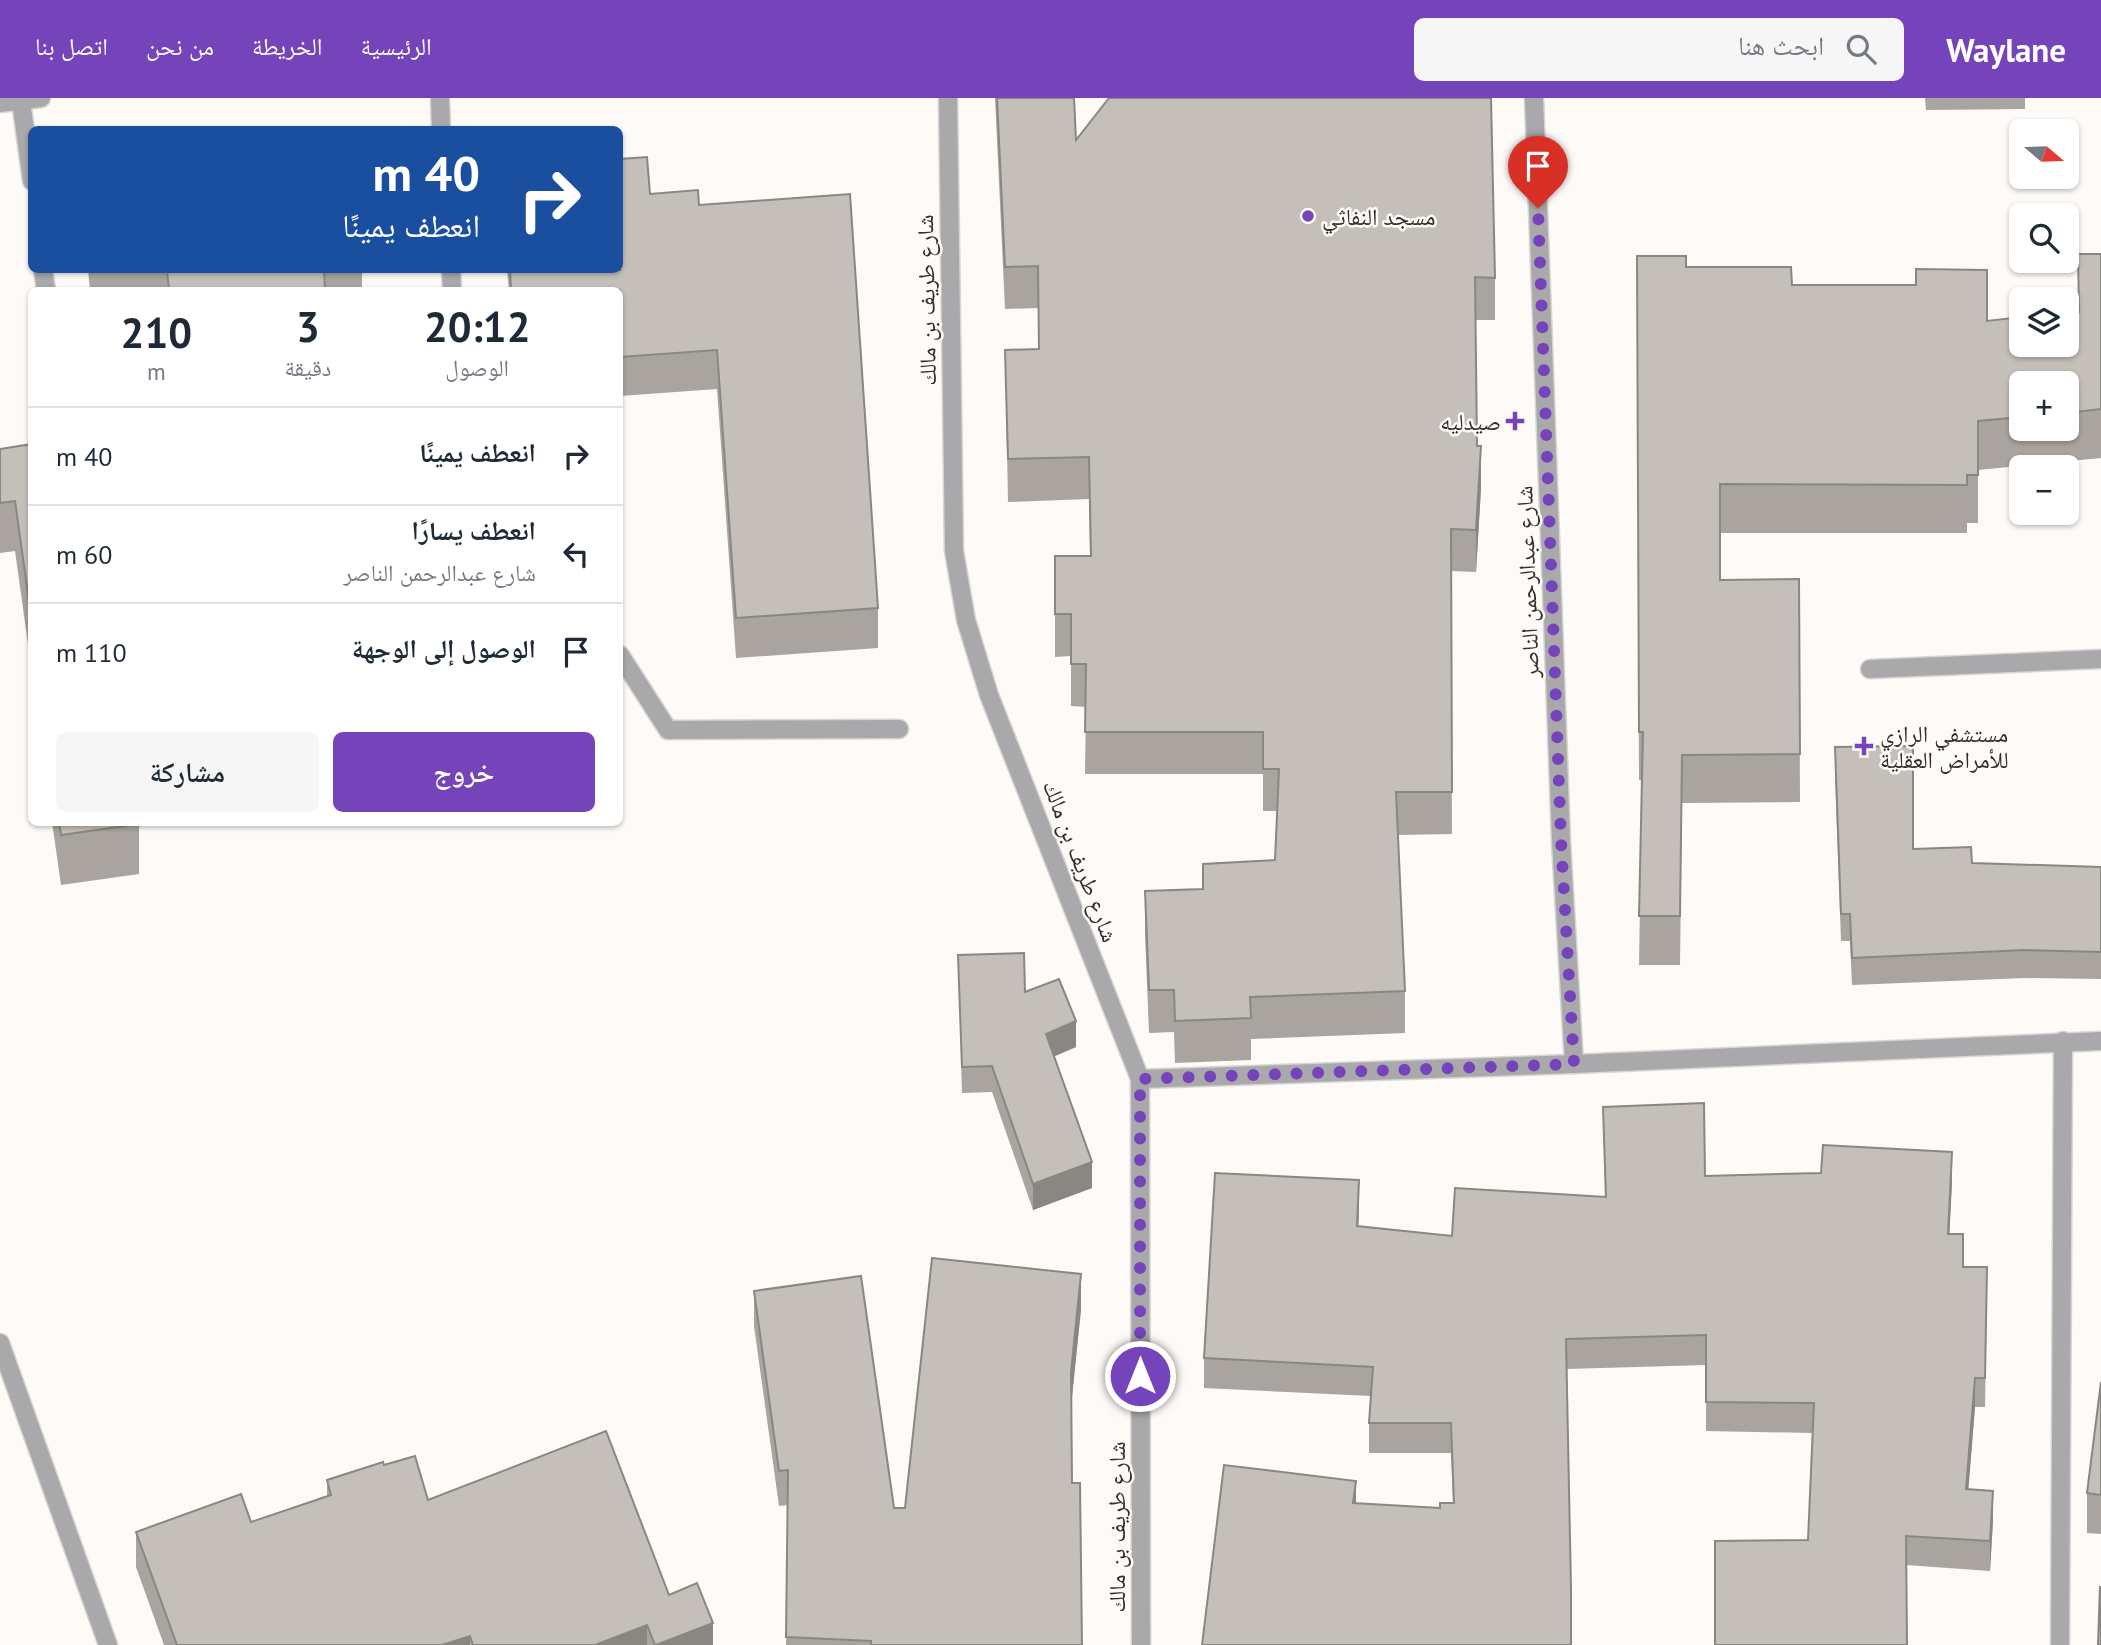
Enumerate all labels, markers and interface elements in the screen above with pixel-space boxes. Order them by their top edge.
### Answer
search box [1414,18,1904,81]
text: Waylane [1946,28,2066,71]
text: ابحث هنا [1738,29,1824,62]
icon: search [1842,30,1880,68]
text: اتصل بنا [35,31,108,62]
text: من نحن [146,31,214,62]
text: الخريطة [252,31,323,62]
text: الرئيسية [361,31,432,62]
north arrow [2009,119,2079,189]
map controls [2009,119,2079,525]
pin [1508,136,1568,208]
text: 40 m [373,141,480,205]
icon: arrive [1519,147,1557,185]
icon: right [504,154,595,245]
place label: مسجد النفاثي [1322,202,1436,235]
button: search [2009,203,2079,273]
text: انعطف يمينًا [342,204,480,246]
marker: مسجد النفاثي [1300,208,1316,224]
street label: شارع طريف بن مالك [910,214,943,386]
button: layers [2009,287,2079,357]
text: 3 [296,299,320,354]
text: 20:12 [424,299,530,354]
text: 210 [121,305,192,360]
text: دقيقة [285,353,331,382]
text: الوصول [445,353,509,382]
text: m [147,357,166,386]
button: + [2009,371,2079,441]
place label: صيدليه [1440,407,1501,436]
marker: صيدليه [1507,413,1523,429]
text: انعطف يمينًا [419,436,536,469]
icon: right [557,437,595,475]
text: 40 m [56,440,112,473]
button: − [2009,455,2079,525]
street label: شارع عبدالرحمن الناصر [1509,485,1546,680]
text: انعطف يسارًا [412,514,536,547]
icon: left [557,535,595,573]
text: 60 m [56,538,112,571]
text: شارع عبدالرحمن الناصر [343,558,536,587]
text: الوصول إلى الوجهة [352,632,536,665]
icon: arrive [557,633,595,671]
text: 110 m [56,636,127,669]
place label: مستشفي الرازي للأمراض العقلية [1880,719,2009,774]
button: مشاركة [56,732,319,812]
button: خروج [333,732,595,812]
marker: مستشفي الرازي للأمراض العقلية [1854,736,1874,756]
street label: شارع طريف بن مالك [1036,776,1125,946]
position arrow [1103,1339,1177,1413]
street label: شارع طريف بن مالك [1102,1441,1132,1613]

